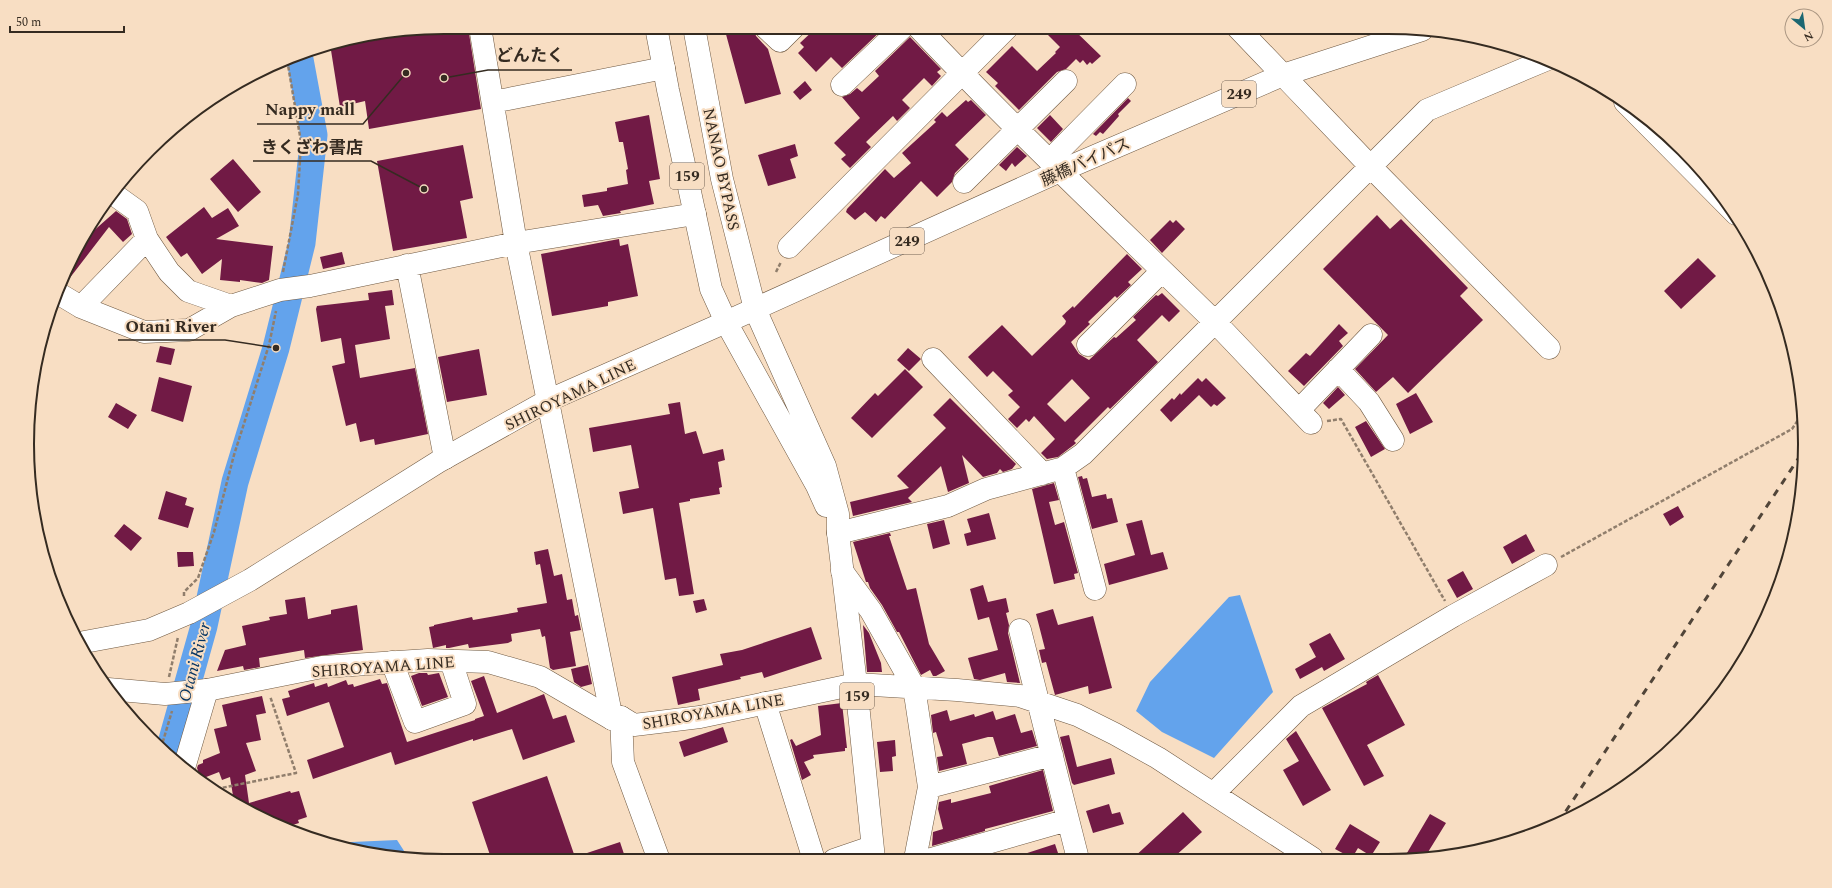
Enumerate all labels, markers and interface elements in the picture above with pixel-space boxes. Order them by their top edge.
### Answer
scale bar [10,8,124,34]
north arrow [1784,8,1824,48]
text: 50 m [16,13,41,32]
text: N [1801,27,1817,46]
callout: どんたく [488,41,572,70]
text: どんたく [496,43,564,69]
road number: 249 [1222,81,1256,107]
callout: Nappy mall [257,95,363,124]
text: Nappy mall [265,97,356,123]
street label: NANAO BYPASS [696,106,746,233]
street label: 藤橋バイパス [1037,131,1134,192]
callout: きくざわ書店 [253,132,371,161]
text: きくざわ書店 [261,135,363,161]
road number: 159 [670,163,704,189]
road number: 249 [890,228,924,254]
callout: Otani River [118,311,225,340]
text: Otani River [125,314,217,340]
street label: SHIROYAMA LINE [501,353,640,437]
water label: Otani River [172,620,218,705]
street label: SHIROYAMA LINE [311,650,455,684]
road number: 159 [840,683,874,709]
street label: SHIROYAMA LINE [640,688,786,736]

